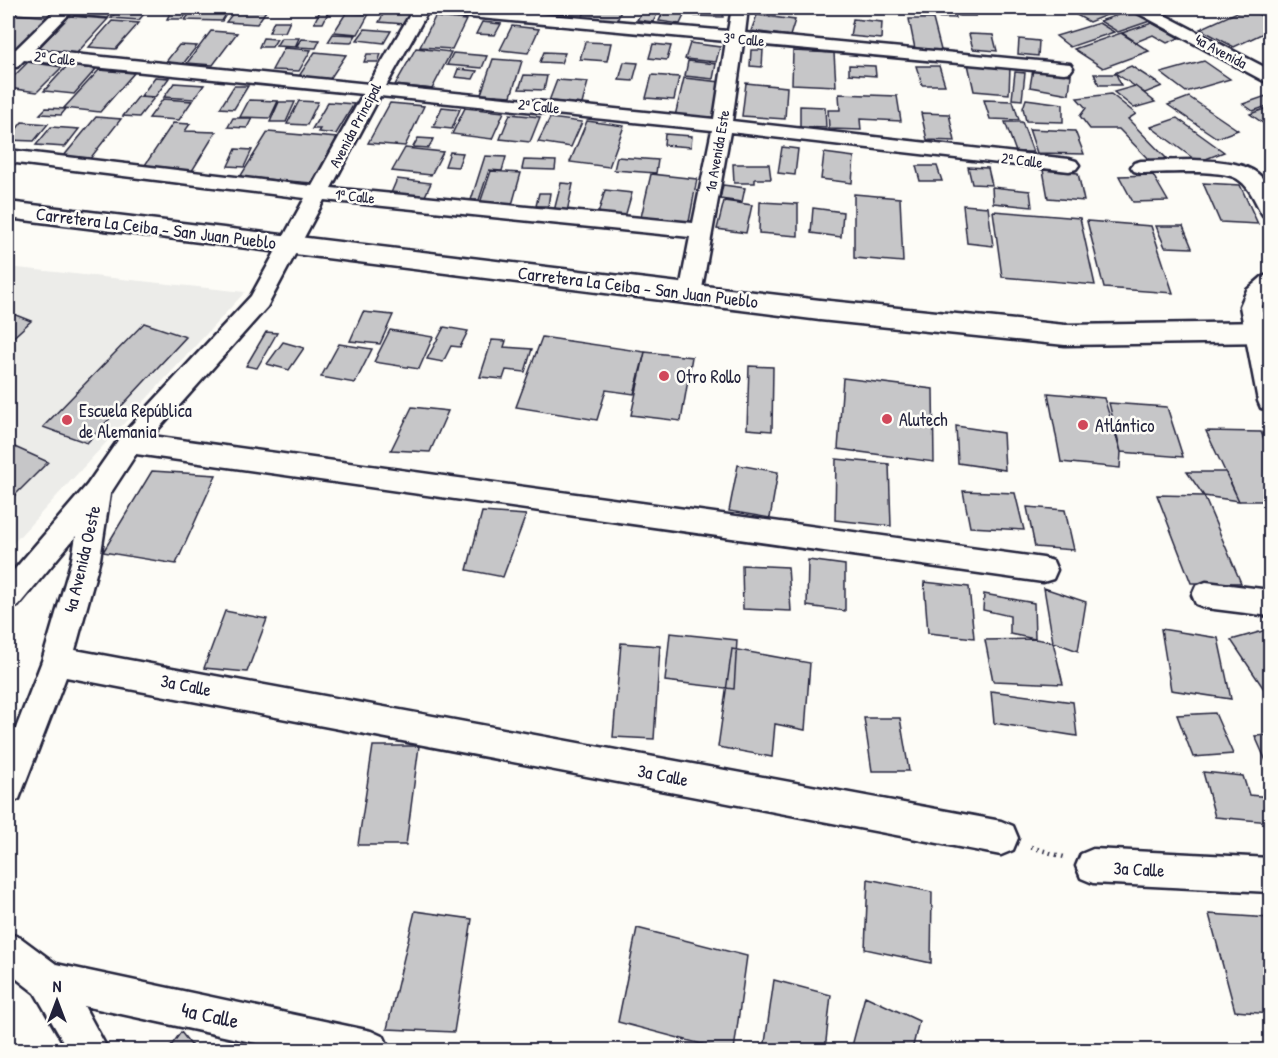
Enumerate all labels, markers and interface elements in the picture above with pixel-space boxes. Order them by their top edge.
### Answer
street label: 3ª Calle [723,27,765,51]
street label: 4a Avenida [1191,29,1251,73]
street label: 2ª Calle [33,45,77,71]
street label: Avenida Principal [324,79,386,171]
street label: 2ª Calle [517,93,561,119]
street label: 1a Avenida Este [699,108,735,194]
street label: 2ª Calle [1000,147,1044,173]
street label: 1ª Calle [334,183,376,209]
street label: Carretera La Ceiba - San Juan Pueblo [35,201,277,255]
street label: Carretera La Ceiba - San Juan Pueblo [517,260,759,314]
place label: Otro Rollo [676,364,741,389]
marker: Otro Rollo [657,369,671,383]
place label: Escuela República de Alemania [79,398,192,444]
place label: Alutech [899,407,948,432]
marker: Alutech [880,412,894,426]
marker: Escuela República de Alemania [60,413,74,427]
place label: Atlántico [1095,413,1154,438]
marker: Atlántico [1076,418,1090,432]
street label: 4a Avenida Oeste [58,503,106,615]
street label: 3a Calle [159,668,213,702]
street label: 3a Calle [636,758,690,792]
street label: 3a Calle [1113,855,1165,883]
north arrow [27,971,87,1031]
text: N [53,975,62,997]
street label: 4a Calle [179,995,241,1035]

